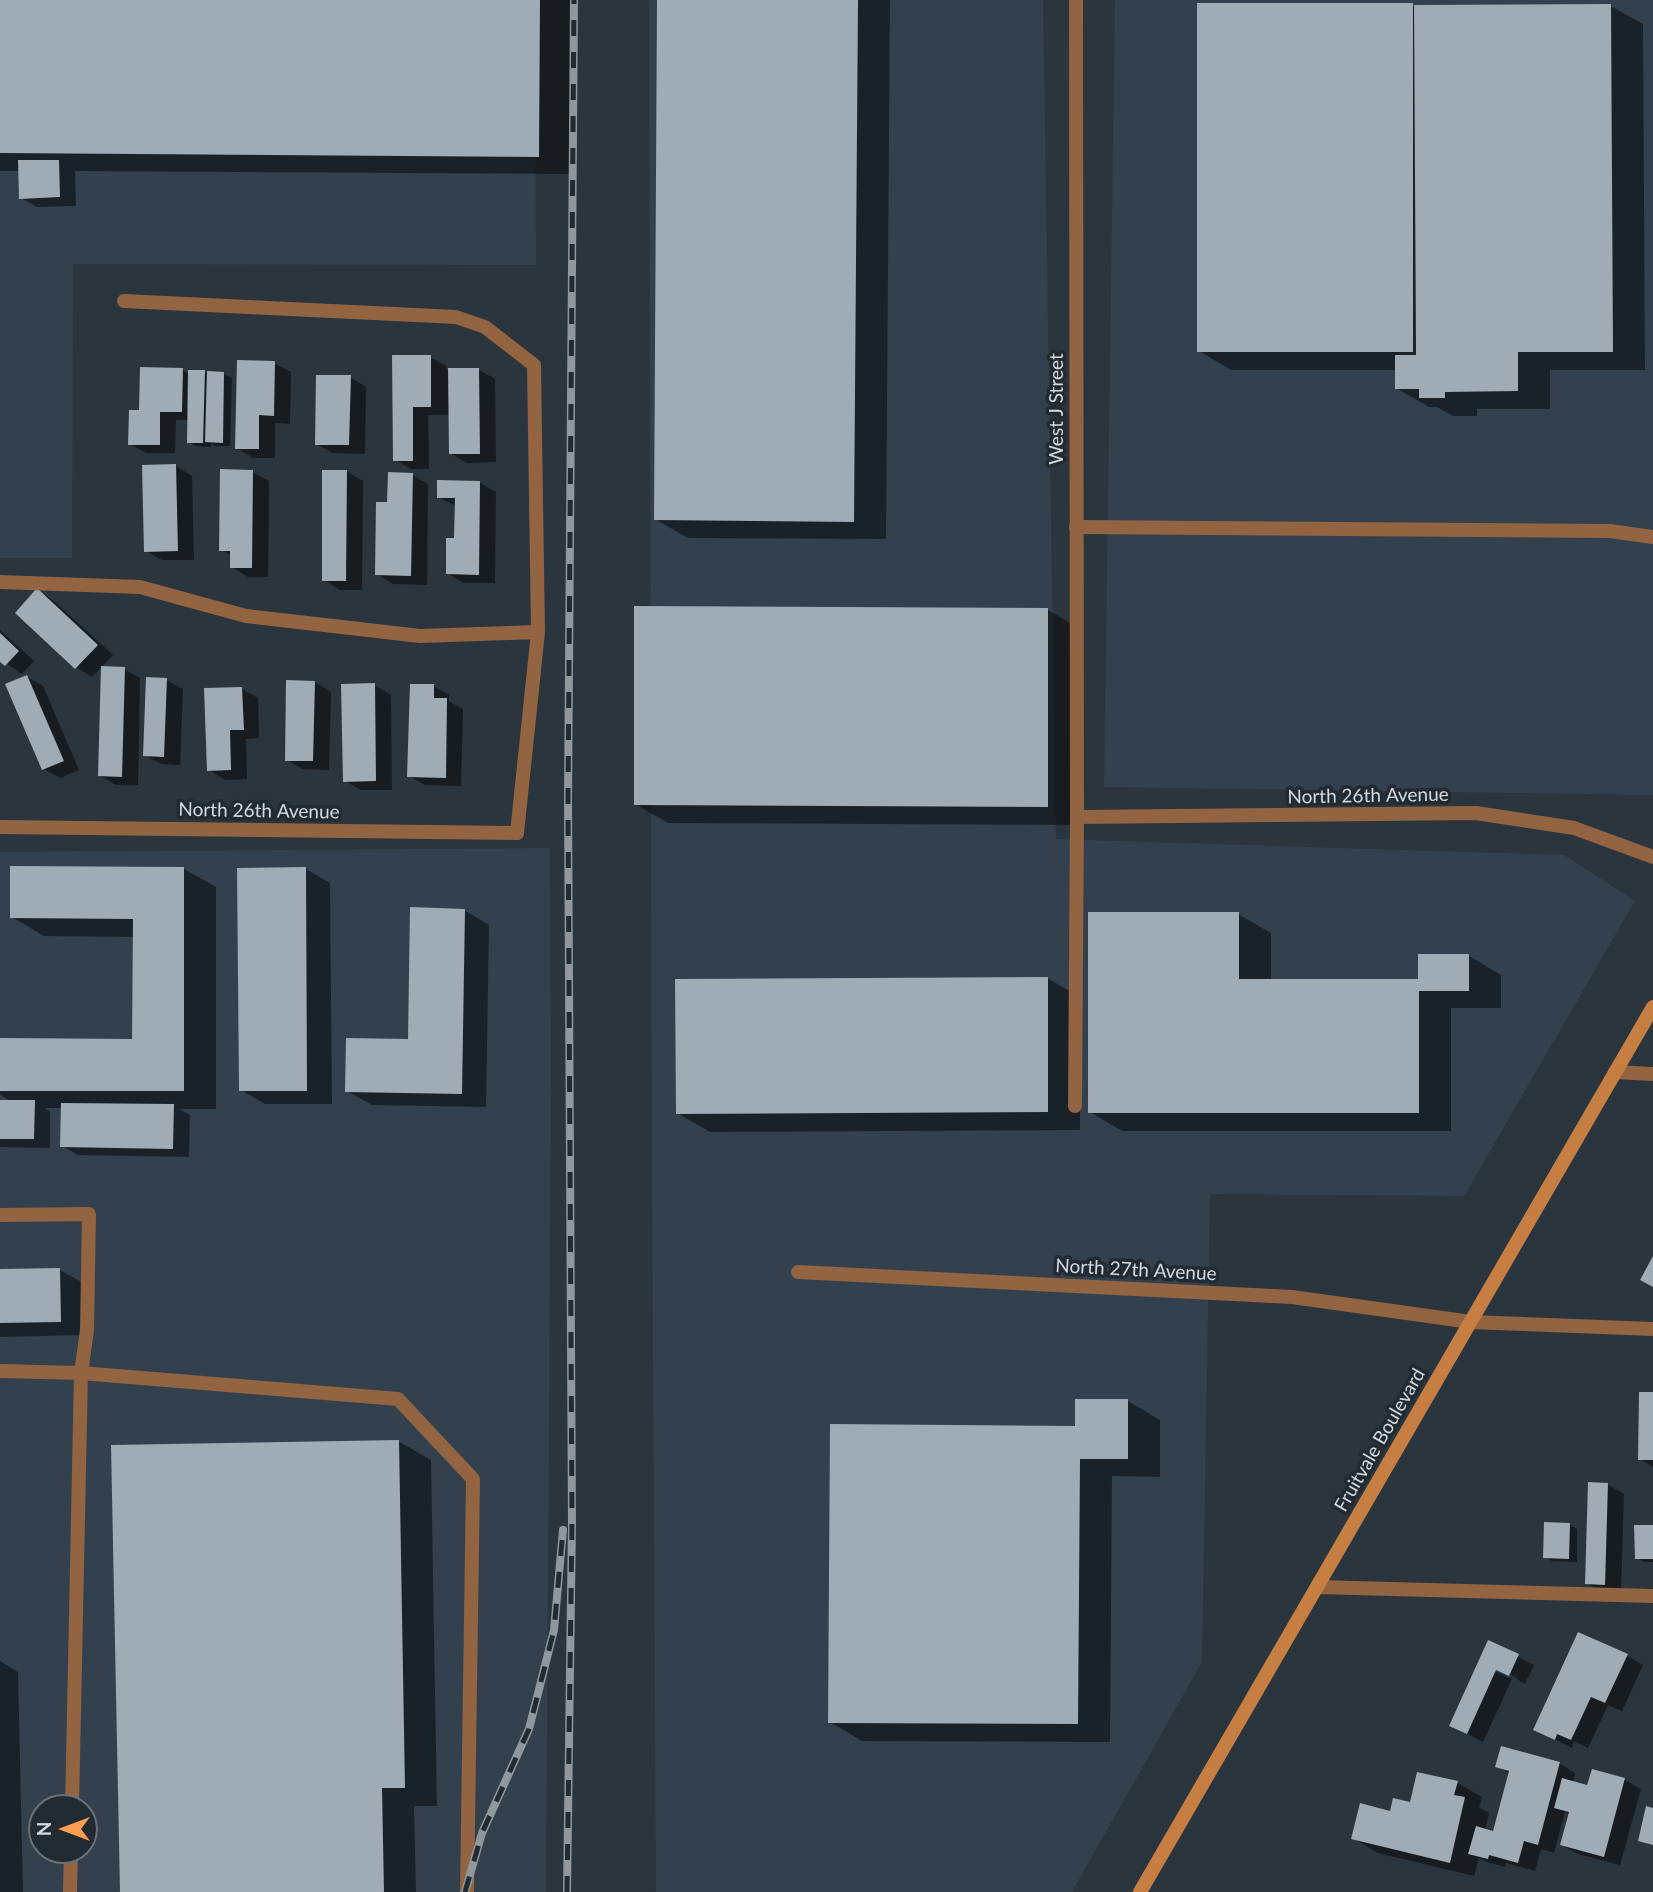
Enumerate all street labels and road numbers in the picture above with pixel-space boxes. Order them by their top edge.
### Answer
street label: West J Street [1046,353,1068,465]
street label: North 26th Avenue [1287,783,1449,809]
street label: North 26th Avenue [178,798,340,824]
street label: North 27th Avenue [1055,1254,1217,1286]
street label: Fruitvale Boulevard [1330,1364,1430,1516]

